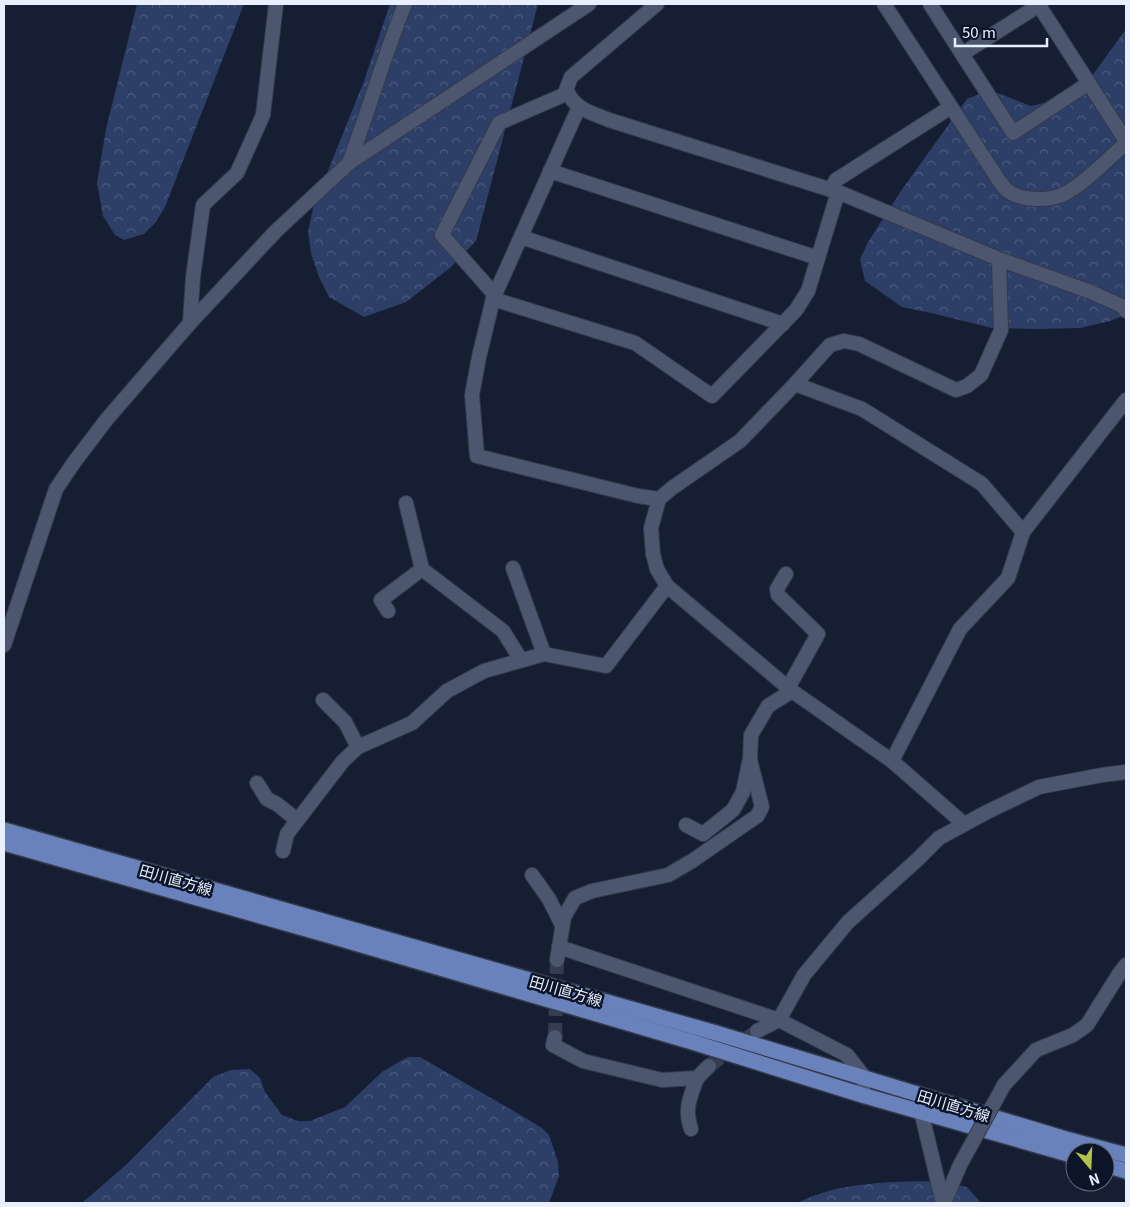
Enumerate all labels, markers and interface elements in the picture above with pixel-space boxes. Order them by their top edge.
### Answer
scale bar [955,15,1048,47]
text: 50 m [962,21,996,42]
street label: 田川直方線 [137,859,215,899]
street label: 田川直方線 [527,970,605,1010]
street label: 田川直方線 [915,1084,993,1126]
north arrow [1065,1142,1115,1192]
text: N [1086,1169,1103,1191]

